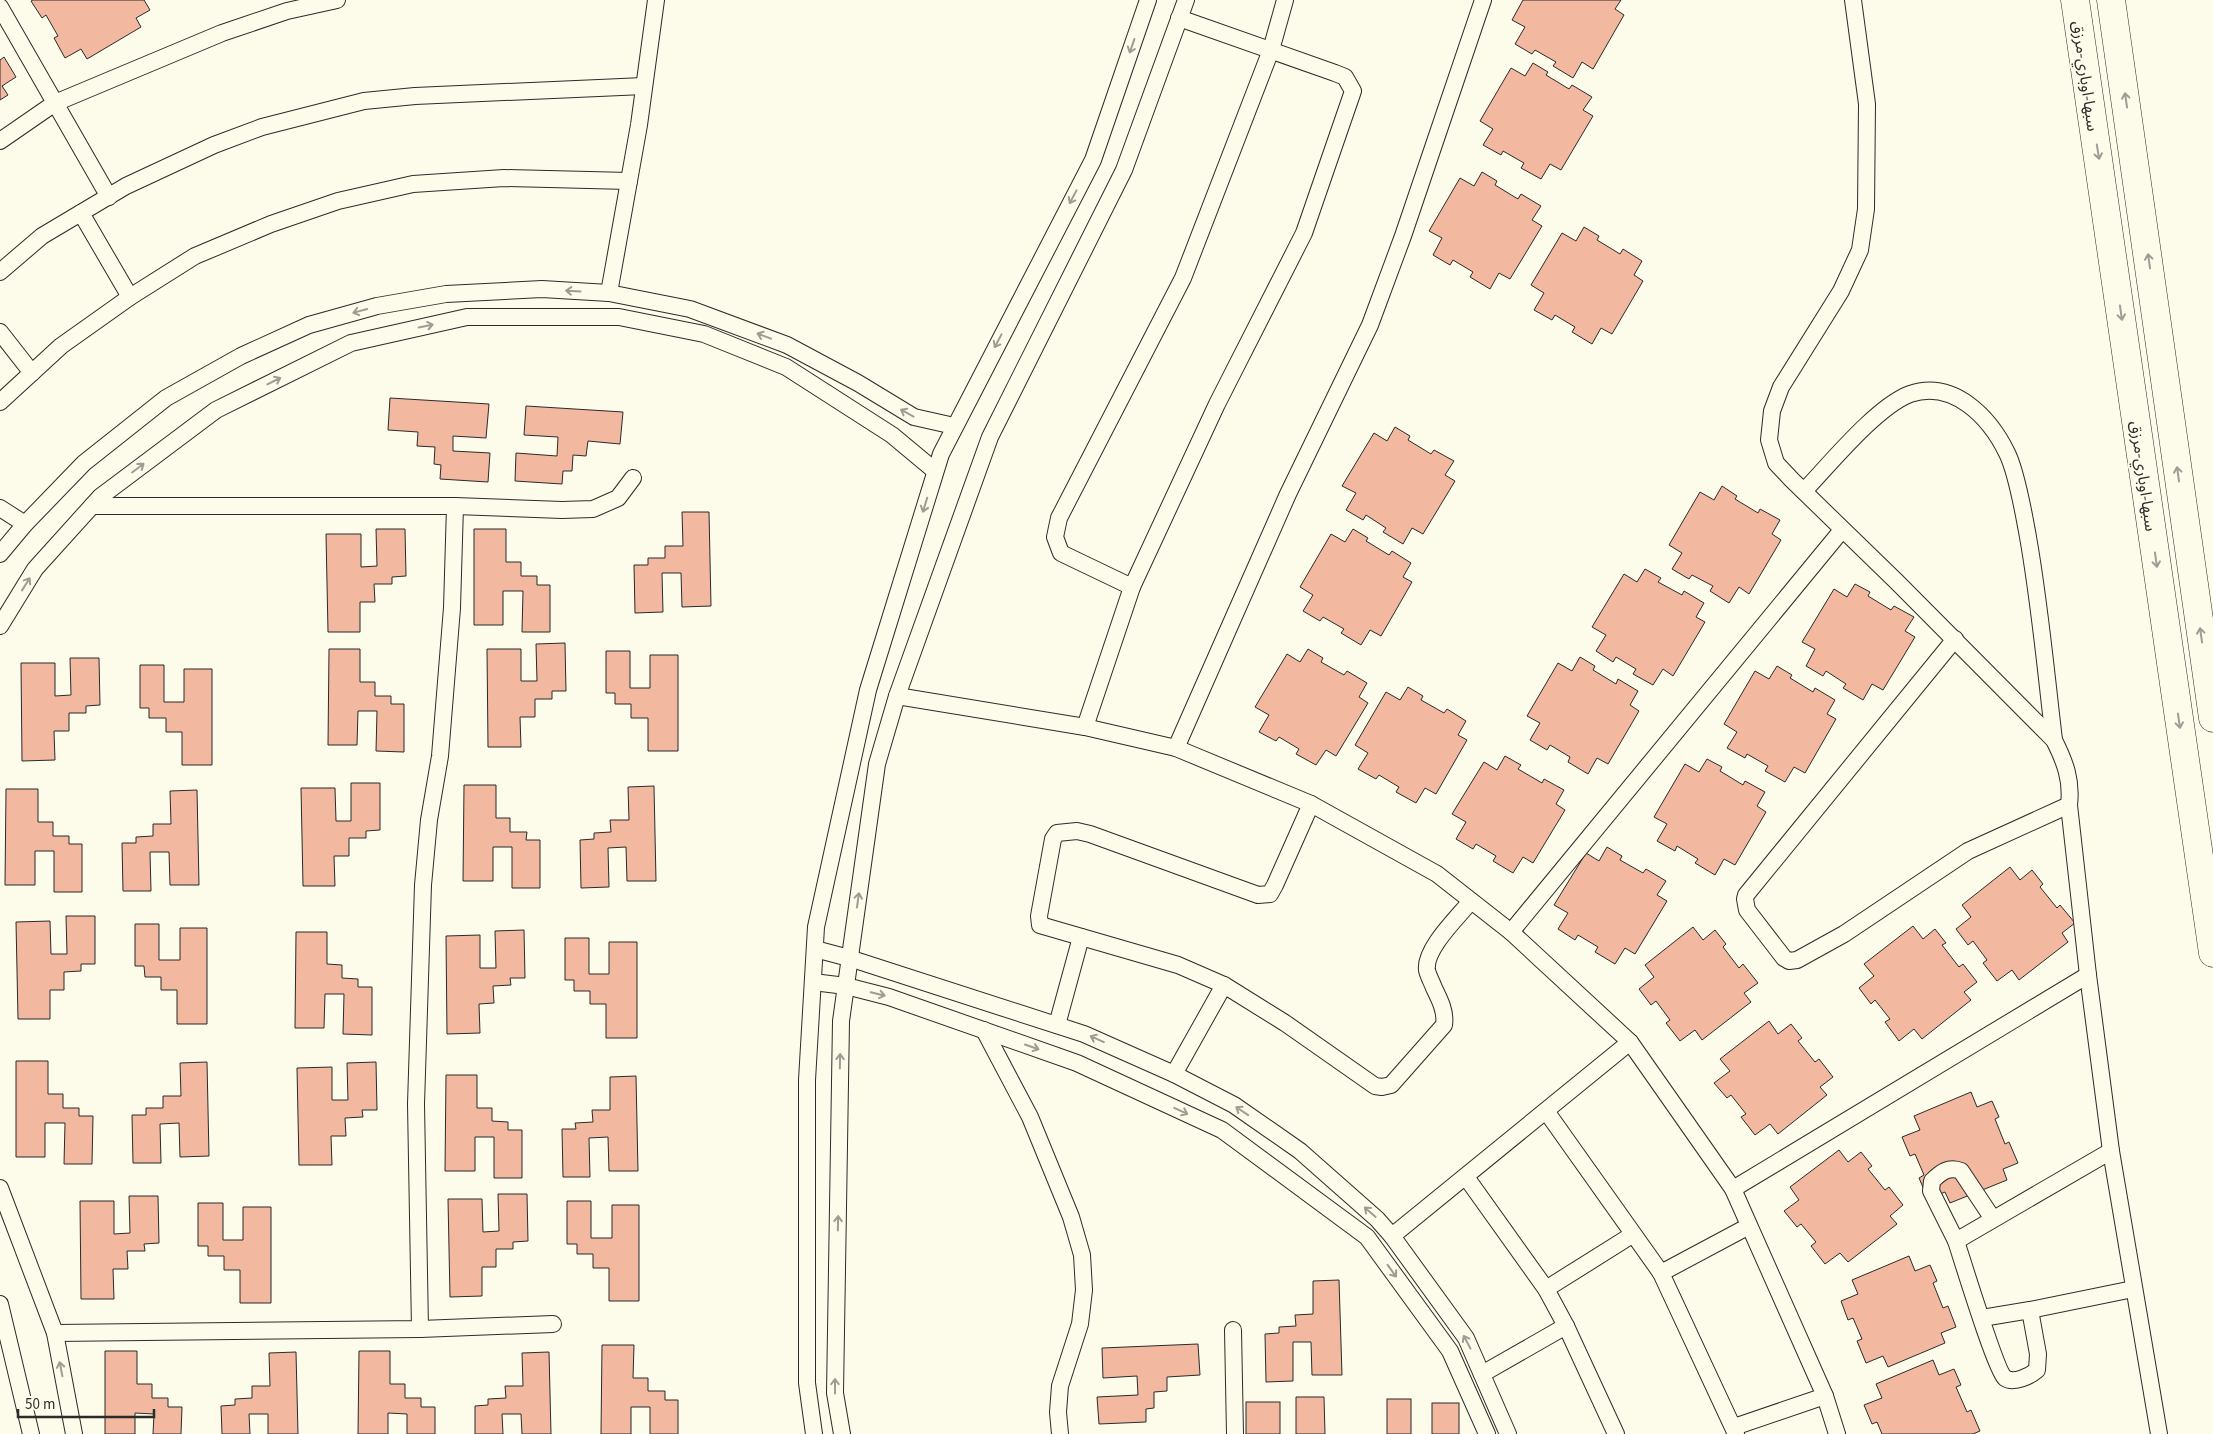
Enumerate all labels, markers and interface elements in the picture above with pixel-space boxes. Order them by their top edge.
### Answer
street label: سبها-اوباري-مرزق [2066,20,2104,133]
one-way arrow [1127,38,1136,53]
one-way arrow [2121,93,2131,109]
one-way arrow [2093,144,2103,160]
one-way arrow [1068,189,1077,204]
one-way arrow [2144,253,2154,269]
one-way arrow [566,286,582,295]
one-way arrow [2117,305,2127,321]
one-way arrow [353,306,369,316]
one-way arrow [418,321,434,331]
one-way arrow [757,331,773,340]
one-way arrow [993,334,1003,349]
one-way arrow [266,376,281,385]
one-way arrow [900,408,915,418]
street label: سبها-اوباري-مرزق [2124,420,2162,533]
one-way arrow [131,463,144,474]
one-way arrow [2173,466,2183,482]
one-way arrow [919,496,929,512]
one-way arrow [2152,552,2162,568]
one-way arrow [21,578,31,592]
one-way arrow [2196,627,2206,643]
one-way arrow [2174,713,2184,729]
one-way arrow [853,892,863,908]
one-way arrow [870,990,886,999]
one-way arrow [1090,1034,1105,1044]
one-way arrow [1024,1043,1039,1052]
one-way arrow [835,1053,845,1070]
one-way arrow [1236,1106,1250,1116]
one-way arrow [1173,1107,1188,1116]
one-way arrow [1363,1206,1376,1218]
one-way arrow [833,1216,842,1232]
one-way arrow [1387,1264,1397,1278]
one-way arrow [1462,1334,1472,1349]
one-way arrow [56,1361,66,1377]
one-way arrow [830,1378,840,1394]
scale bar [18,1386,154,1418]
text: 50 m [25,1394,55,1415]

